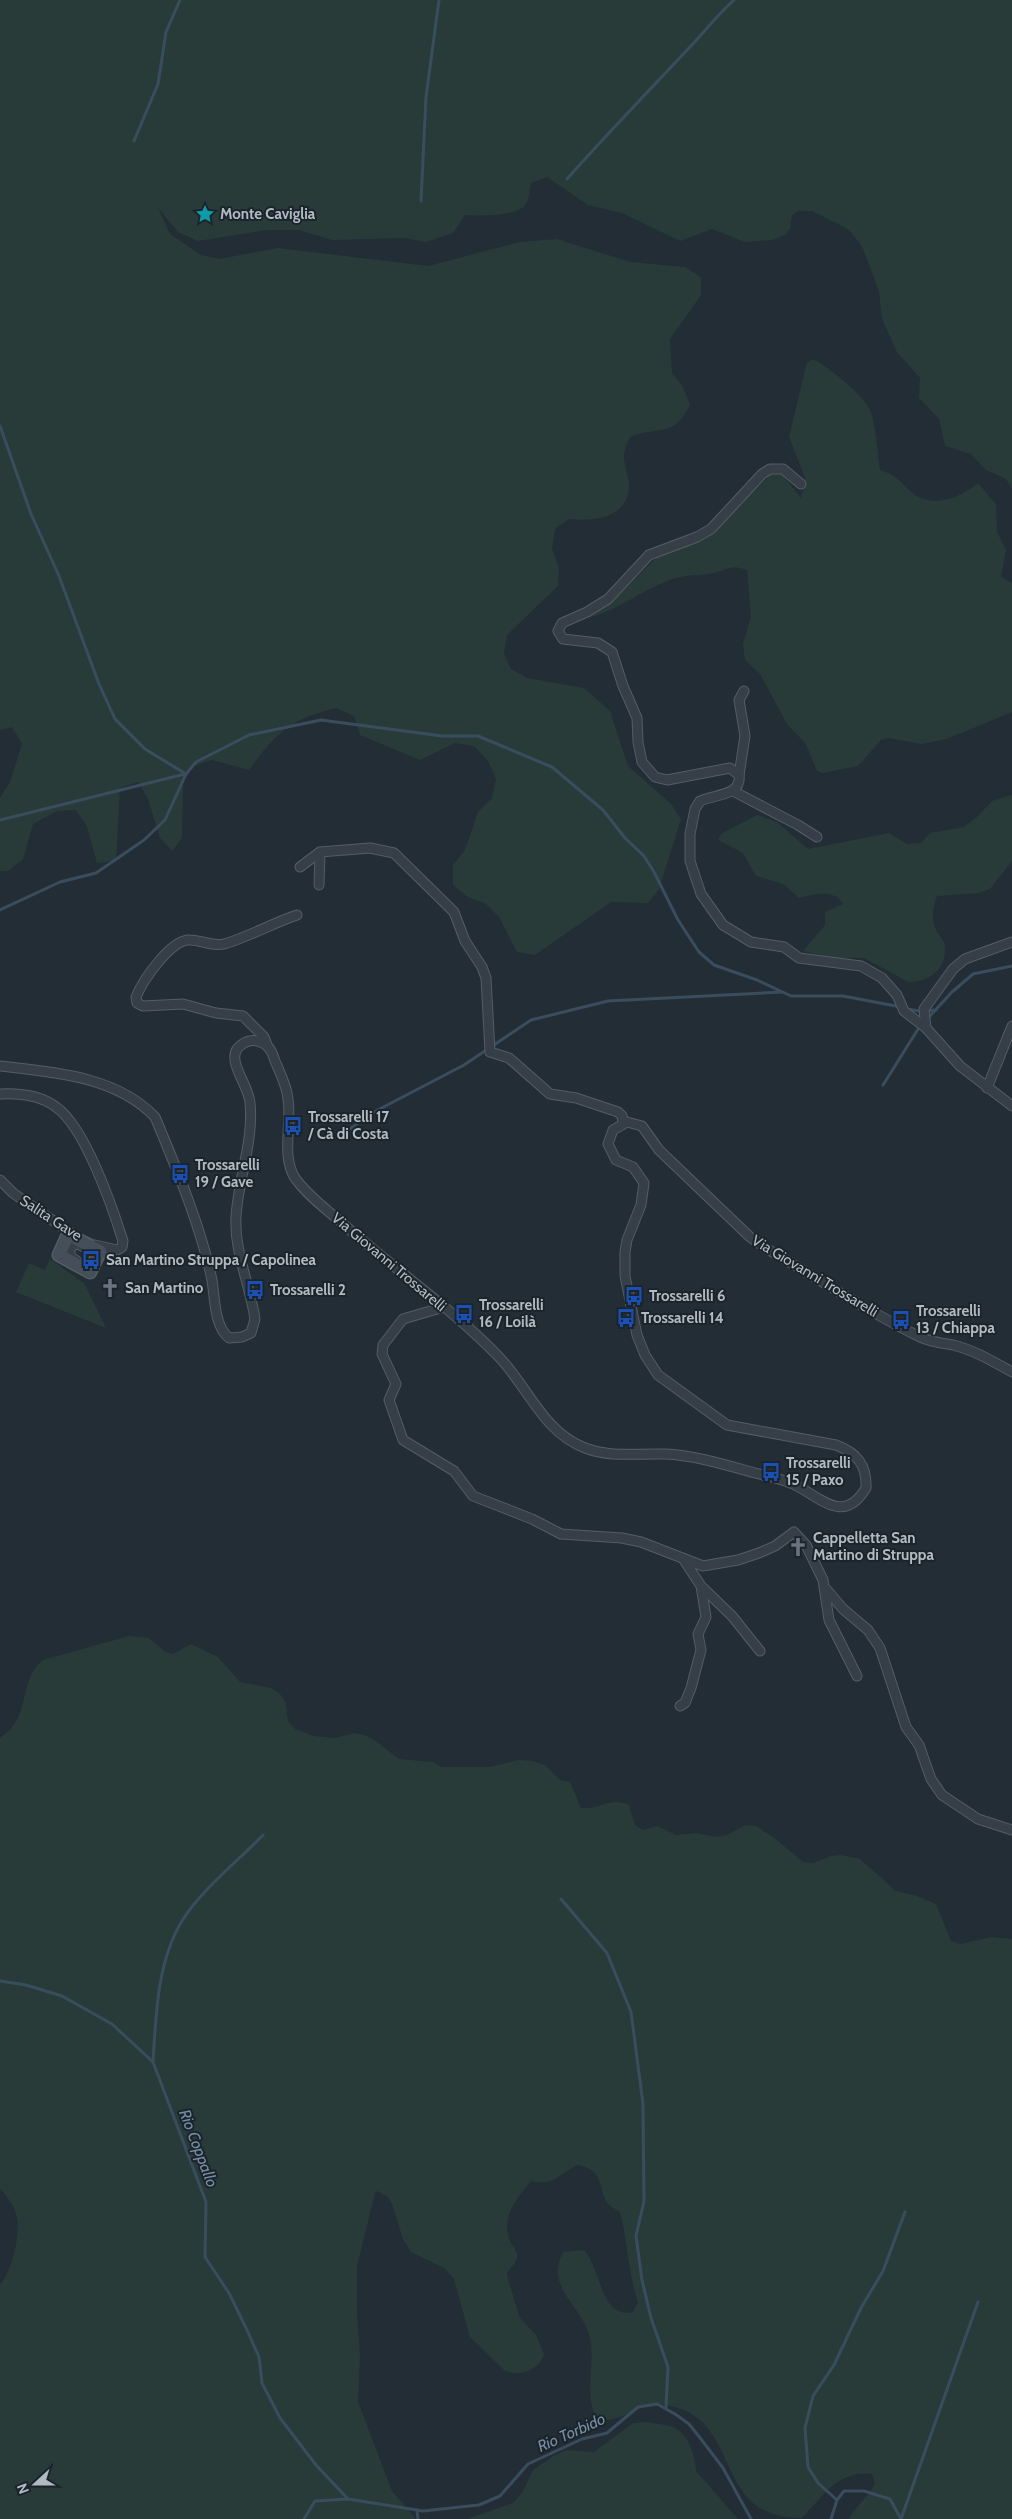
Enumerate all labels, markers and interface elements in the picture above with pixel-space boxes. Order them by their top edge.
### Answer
place icon: Monte Caviglia [194,203,216,225]
place label: Monte Caviglia [220,205,316,223]
place label: Trossarelli 17 / Cà di Costa [307,1108,390,1143]
bus stop icon: Trossarelli 17 / Cà di Costa [282,1115,304,1137]
place label: Trossarelli 19 / Gave [195,1156,260,1191]
bus stop icon: Trossarelli 19 / Gave [169,1163,191,1185]
street label: Salita Gave [17,1191,86,1245]
street label: Via Giovanni Trossarelli [328,1209,450,1315]
street label: Via Giovanni Trossarelli [749,1231,881,1321]
bus stop icon: San Martino Struppa / Capolinea [80,1249,102,1271]
place label: San Martino Struppa / Capolinea [106,1251,317,1269]
church icon: San Martino [99,1277,121,1299]
place label: San Martino [125,1279,204,1297]
bus stop icon: Trossarelli 2 [244,1279,266,1301]
place label: Trossarelli 2 [270,1281,346,1299]
bus stop icon: Trossarelli 6 [623,1285,645,1307]
place label: Trossarelli 6 [649,1287,725,1305]
place label: Trossarelli 16 / Loilà [479,1296,544,1331]
place label: Trossarelli 13 / Chiappa [916,1302,995,1337]
bus stop icon: Trossarelli 16 / Loilà [453,1303,475,1325]
bus stop icon: Trossarelli 14 [615,1307,637,1329]
place label: Trossarelli 14 [641,1309,724,1327]
bus stop icon: Trossarelli 13 / Chiappa [890,1309,912,1331]
place label: Trossarelli 15 / Paxo [786,1454,851,1489]
bus stop icon: Trossarelli 15 / Paxo [760,1461,782,1483]
place label: Cappelletta San Martino di Struppa [813,1529,934,1564]
church icon: Cappelletta San Martino di Struppa [787,1536,809,1558]
water label: Rio Coppallo [175,2107,222,2190]
water label: Rio Torbido [534,2409,608,2456]
north arrow [10,2459,60,2509]
text: N [13,2481,33,2497]

